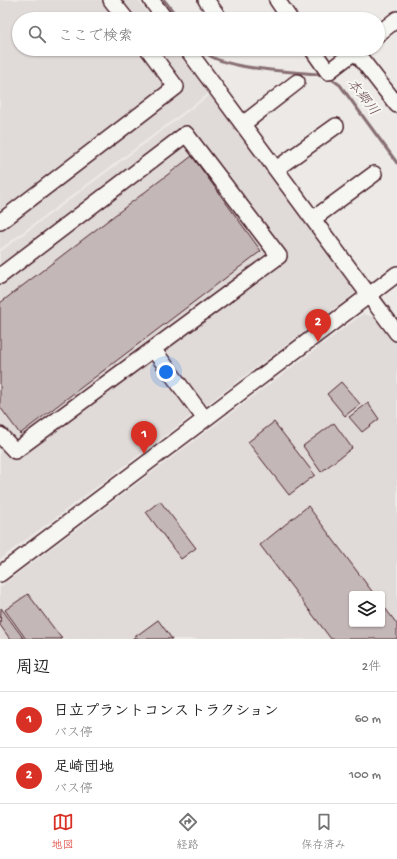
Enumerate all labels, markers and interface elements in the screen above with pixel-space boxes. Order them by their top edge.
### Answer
search box [12,12,385,56]
icon: search [26,23,48,45]
text: ここで検索 [58,28,133,46]
water label: 本郷川 [342,76,382,120]
pin: 2 [305,309,331,342]
your location [156,362,176,382]
pin: 1 [131,421,157,454]
map controls [349,591,385,627]
button: layers [349,591,385,627]
text: 周辺 [16,659,50,679]
text: 2件 [362,660,381,675]
text: 日立プラントコンストラクション [54,703,279,721]
text: 1 [26,712,32,727]
text: 60 m [355,712,381,727]
text: バス停 [54,726,93,741]
text: 足崎団地 [54,759,114,777]
text: 2 [26,768,32,783]
text: 100 m [349,768,381,783]
text: バス停 [54,782,93,797]
tab: 地図 [52,811,74,852]
tab: 経路 [177,811,199,852]
tab: 保存済み [302,811,346,852]

